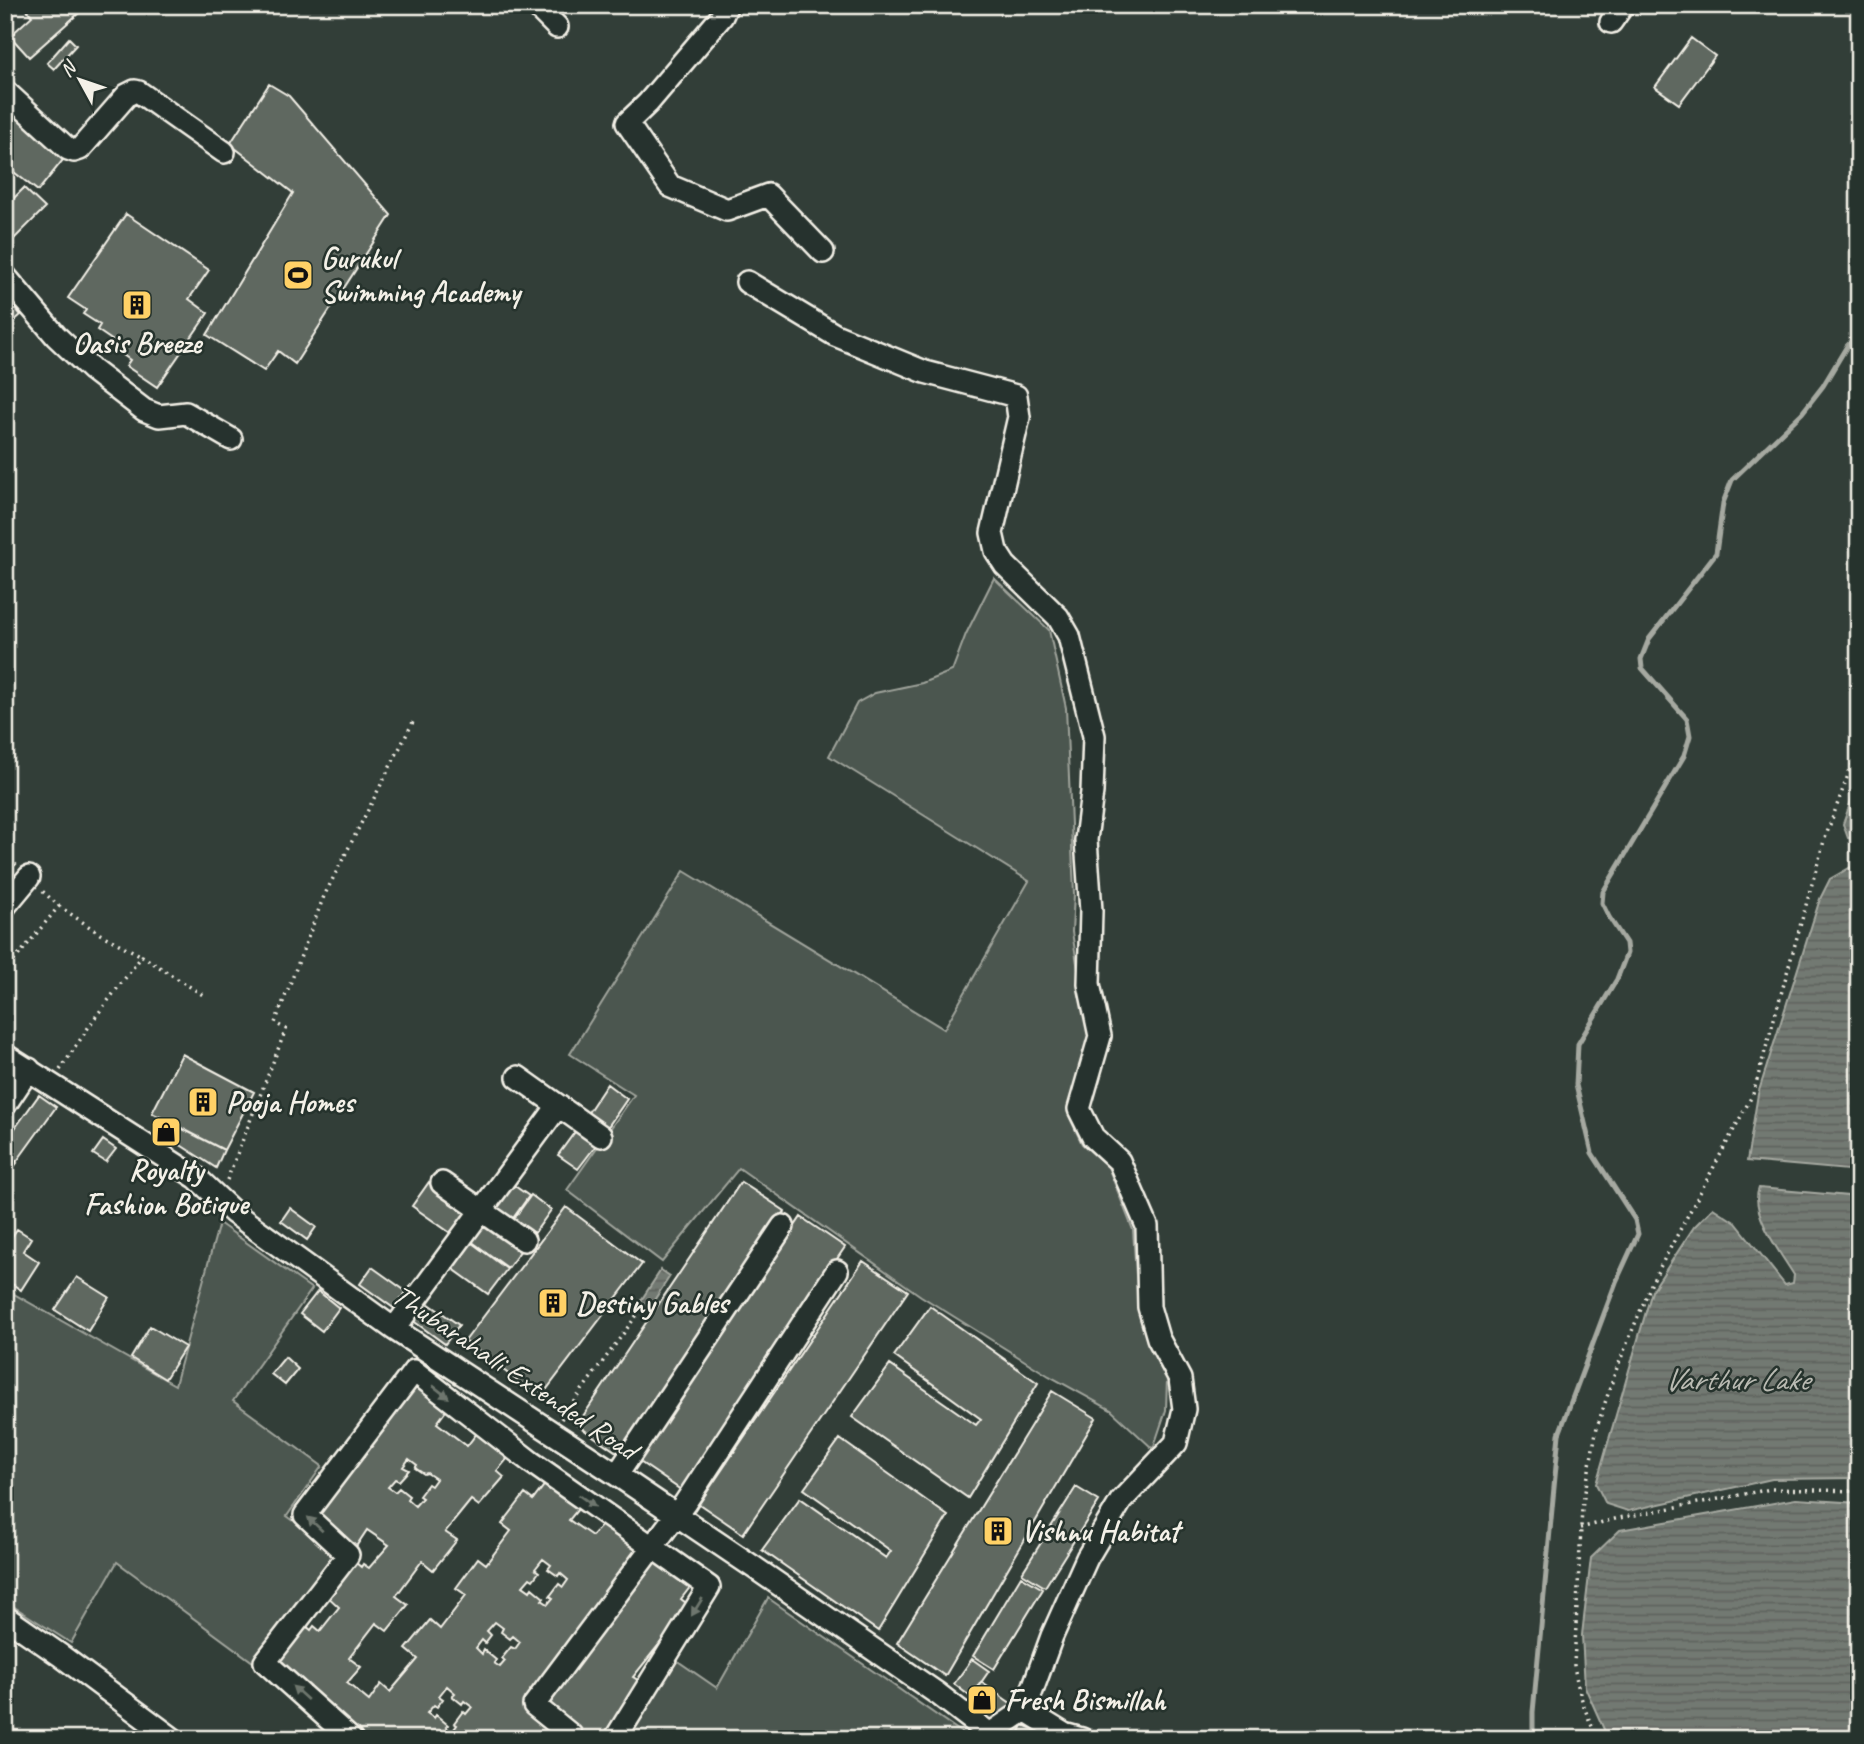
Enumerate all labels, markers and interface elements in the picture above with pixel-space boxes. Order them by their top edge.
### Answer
north arrow [46,46,116,116]
text: N [55,55,83,82]
place label: Gurukul Swimming Academy [321,239,523,311]
sports icon: Gurukul Swimming Academy [281,258,315,292]
building icon: Oasis Breeze [120,288,154,322]
place label: Oasis Breeze [73,324,203,362]
place label: Pooja Homes [226,1083,358,1121]
building icon: Pooja Homes [186,1085,220,1119]
shop icon: Royalty Fashion Botique [149,1115,183,1149]
place label: Royalty Fashion Botique [84,1151,251,1223]
street label: Thubarahalli Extended Road [385,1276,649,1471]
place label: Destiny Gables [576,1284,732,1322]
building icon: Destiny Gables [536,1286,570,1320]
water label: Varthur Lake [1664,1359,1813,1400]
one-way arrow [431,1384,449,1399]
one-way arrow [578,1494,596,1508]
place label: Vishnu Habitat [1021,1512,1184,1550]
building icon: Vishnu Habitat [981,1514,1015,1548]
one-way arrow [306,1516,324,1532]
one-way arrow [690,1597,703,1616]
place label: Fresh Bismillah [1005,1681,1166,1719]
shop icon: Fresh Bismillah [965,1683,999,1717]
one-way arrow [291,1685,309,1701]

